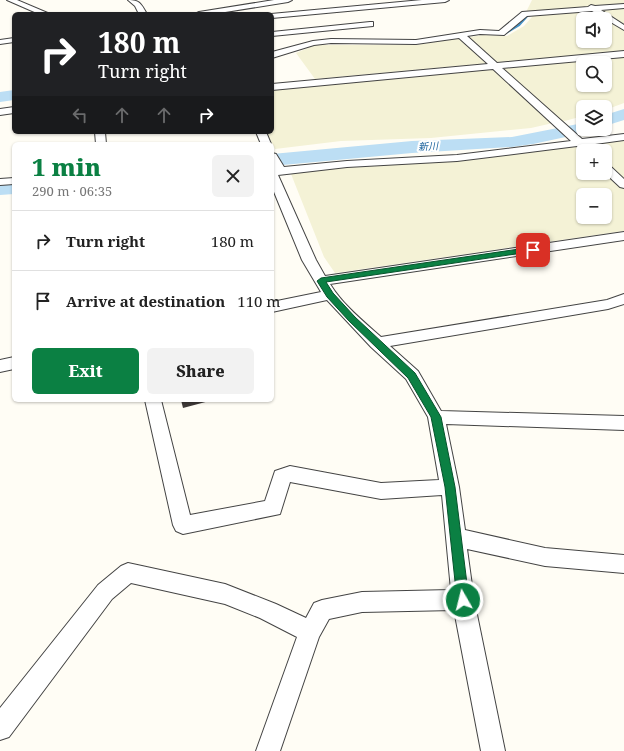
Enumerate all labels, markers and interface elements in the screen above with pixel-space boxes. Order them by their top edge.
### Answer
map controls [576,12,612,224]
button: sound [576,12,612,48]
text: 180 m [98,23,180,61]
icon: right [32,28,84,80]
button: search [576,56,612,92]
text: Turn right [98,59,187,83]
button: layers [576,100,612,136]
icon: left [69,104,91,126]
icon: ahead [111,104,133,126]
icon: ahead [153,104,175,126]
icon: right [195,104,217,126]
water label: 新川 [418,138,439,154]
button: + [576,144,612,180]
text: 1 min [32,150,101,183]
button: close [212,155,254,197]
text: 290 m · 06:35 [32,182,112,200]
button: − [576,188,612,224]
icon: right [32,230,54,252]
text: Turn right [66,231,145,251]
text: 180 m [211,231,254,251]
pin [516,233,550,267]
icon: arrive [522,239,544,261]
icon: arrive [32,290,54,312]
text: Arrive at destination [66,291,225,311]
text: 110 m [237,291,281,311]
button: Exit [32,348,139,394]
button: Share [147,348,254,394]
position arrow [442,579,484,621]

